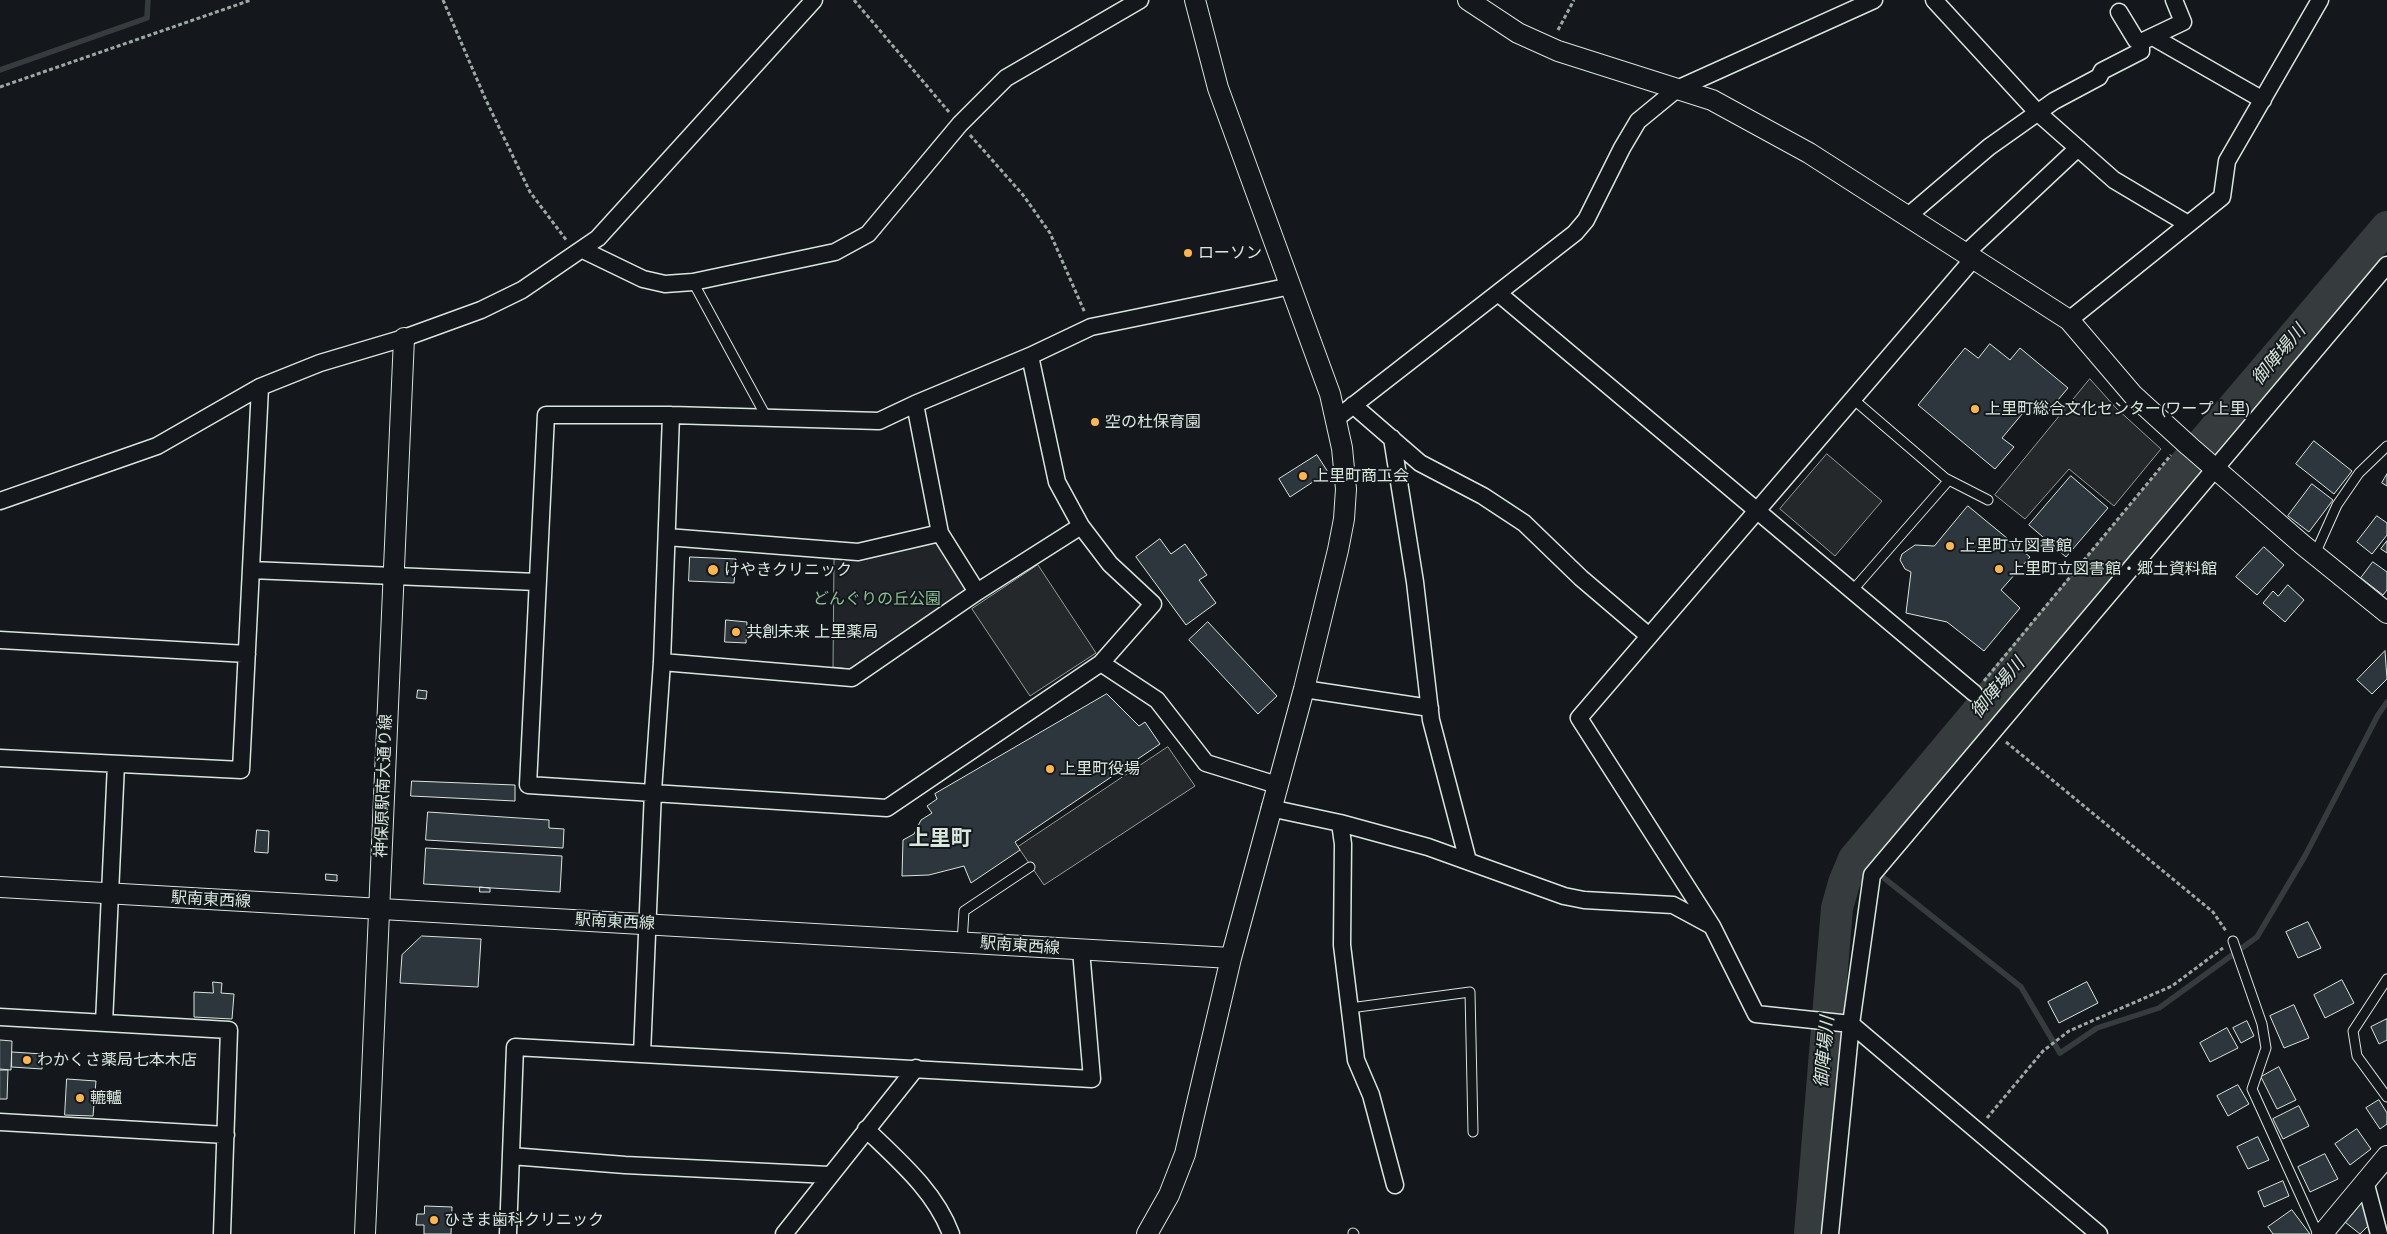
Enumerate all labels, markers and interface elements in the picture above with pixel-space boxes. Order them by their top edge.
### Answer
place label: ローソン [1198,243,1262,263]
marker: ローソン [1182,247,1194,259]
water label: 御陣場川 [2248,320,2310,390]
place label: 上里町総合文化センター(ワープ上里) [1985,399,2250,419]
marker: 上里町総合文化センター(ワープ上里) [1969,403,1981,415]
place label: 空の杜保育園 [1105,412,1201,432]
marker: 空の杜保育園 [1089,416,1101,428]
place label: 上里町商工会 [1313,466,1409,486]
marker: 上里町商工会 [1297,470,1309,482]
place label: 上里町立図書館 [1960,536,2072,556]
marker: 上里町立図書館 [1944,540,1956,552]
place label: 上里町立図書館・郷土資料館 [2009,559,2217,579]
place label: けやきクリニック [724,560,852,580]
marker: けやきクリニック [706,563,720,577]
marker: 上里町立図書館・郷土資料館 [1993,563,2005,575]
park label: どんぐりの丘公園 [813,589,941,609]
place label: 共創未来 上里薬局 [746,622,878,642]
marker: 共創未来 上里薬局 [730,626,742,638]
water label: 御陣場川 [1967,653,2029,723]
street label: 神保原駅南大通り線 [372,714,396,858]
place label: 上里町役場 [1060,759,1140,779]
marker: 上里町役場 [1044,763,1056,775]
district label: 上里町 [909,826,971,852]
street label: 駅南東西線 [171,888,251,912]
street label: 駅南東西線 [575,910,655,934]
street label: 駅南東西線 [979,934,1061,958]
water label: 御陣場川 [1811,1015,1839,1089]
place label: わかくさ薬局七本木店 [37,1050,197,1070]
marker: わかくさ薬局七本木店 [21,1054,33,1066]
place label: 轆轤 [90,1088,122,1108]
marker: 轆轤 [74,1092,86,1104]
place label: ひきま歯科クリニック [444,1210,604,1230]
marker: ひきま歯科クリニック [428,1214,440,1226]

